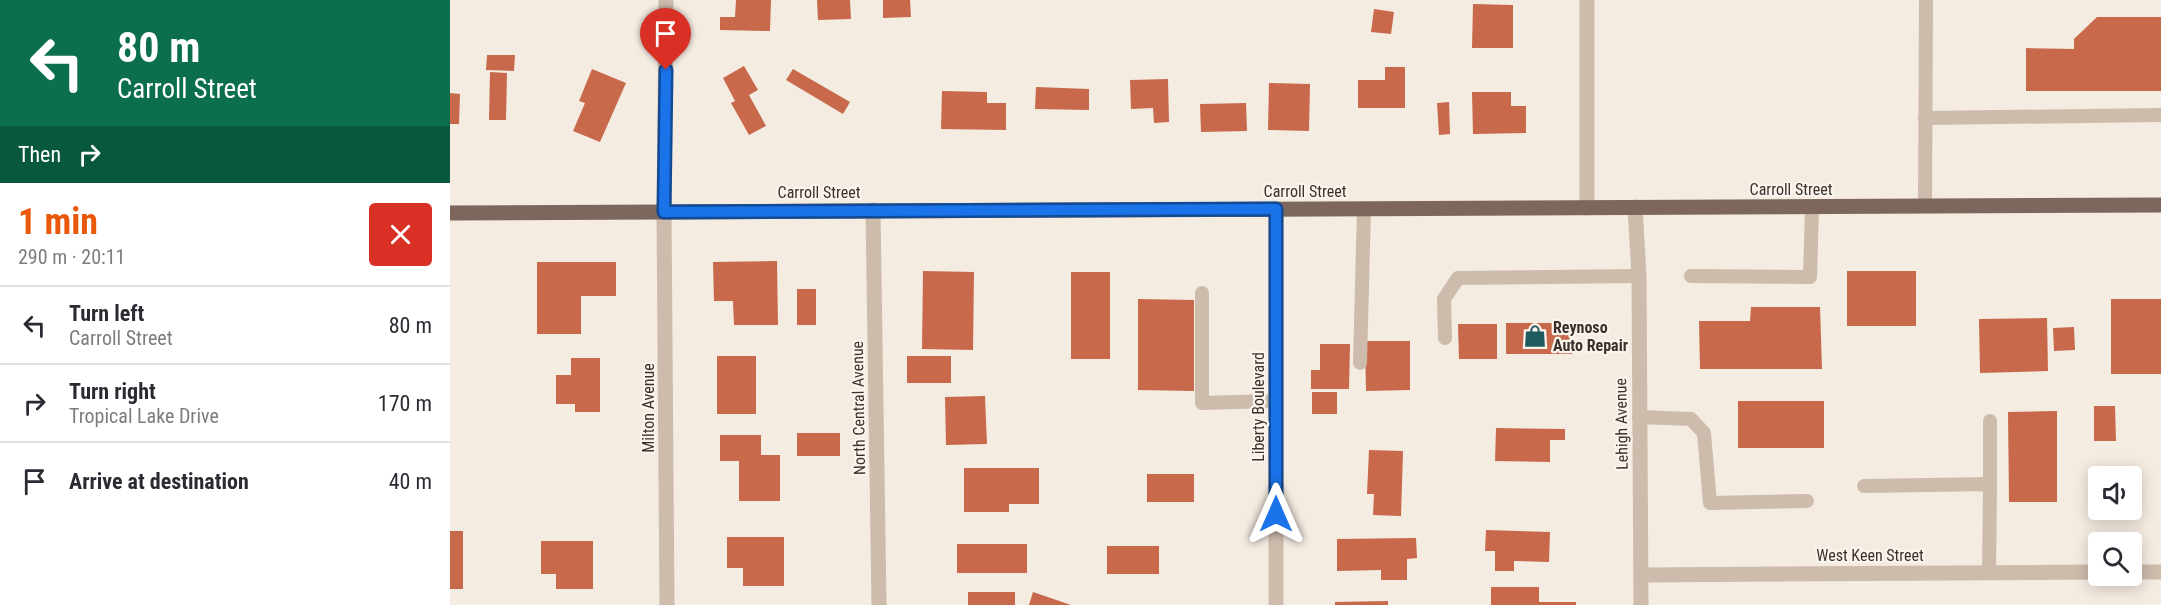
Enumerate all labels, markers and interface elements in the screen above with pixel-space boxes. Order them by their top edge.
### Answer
pin [640,8,691,70]
icon: arrive [649,17,682,50]
text: 80 m [117,23,200,72]
icon: left [18,24,96,102]
text: Carroll Street [117,73,257,105]
icon: right [73,138,106,171]
text: Then [18,142,61,167]
street label: Carroll Street [1750,180,1833,199]
street label: Carroll Street [1264,182,1347,201]
street label: Carroll Street [778,183,861,202]
text: 1 min [18,201,98,243]
button: close [369,203,432,266]
text: 290 m · 20:11 [18,245,125,269]
text: Turn left [69,301,144,326]
icon: left [18,309,51,342]
text: 80 m [389,313,432,338]
place label: Reynoso Auto Repair [1553,318,1628,355]
shop icon: Reynoso Auto Repair [1522,323,1548,349]
text: Carroll Street [69,326,173,350]
street label: North Central Avenue [848,341,869,475]
street label: Liberty Boulevard [1249,352,1268,462]
street label: Milton Avenue [639,363,658,453]
street label: Lehigh Avenue [1611,378,1632,470]
text: Turn right [69,379,156,404]
icon: right [18,387,51,420]
text: 170 m [378,391,432,416]
text: Tropical Lake Drive [69,404,219,428]
icon: arrive [18,465,51,498]
map controls [2088,466,2142,586]
button: sound [2088,466,2142,520]
text: Arrive at destination [69,469,249,494]
text: 40 m [389,469,432,494]
position arrow [1244,482,1308,546]
button: search [2088,532,2142,586]
street label: West Keen Street [1816,546,1924,565]

